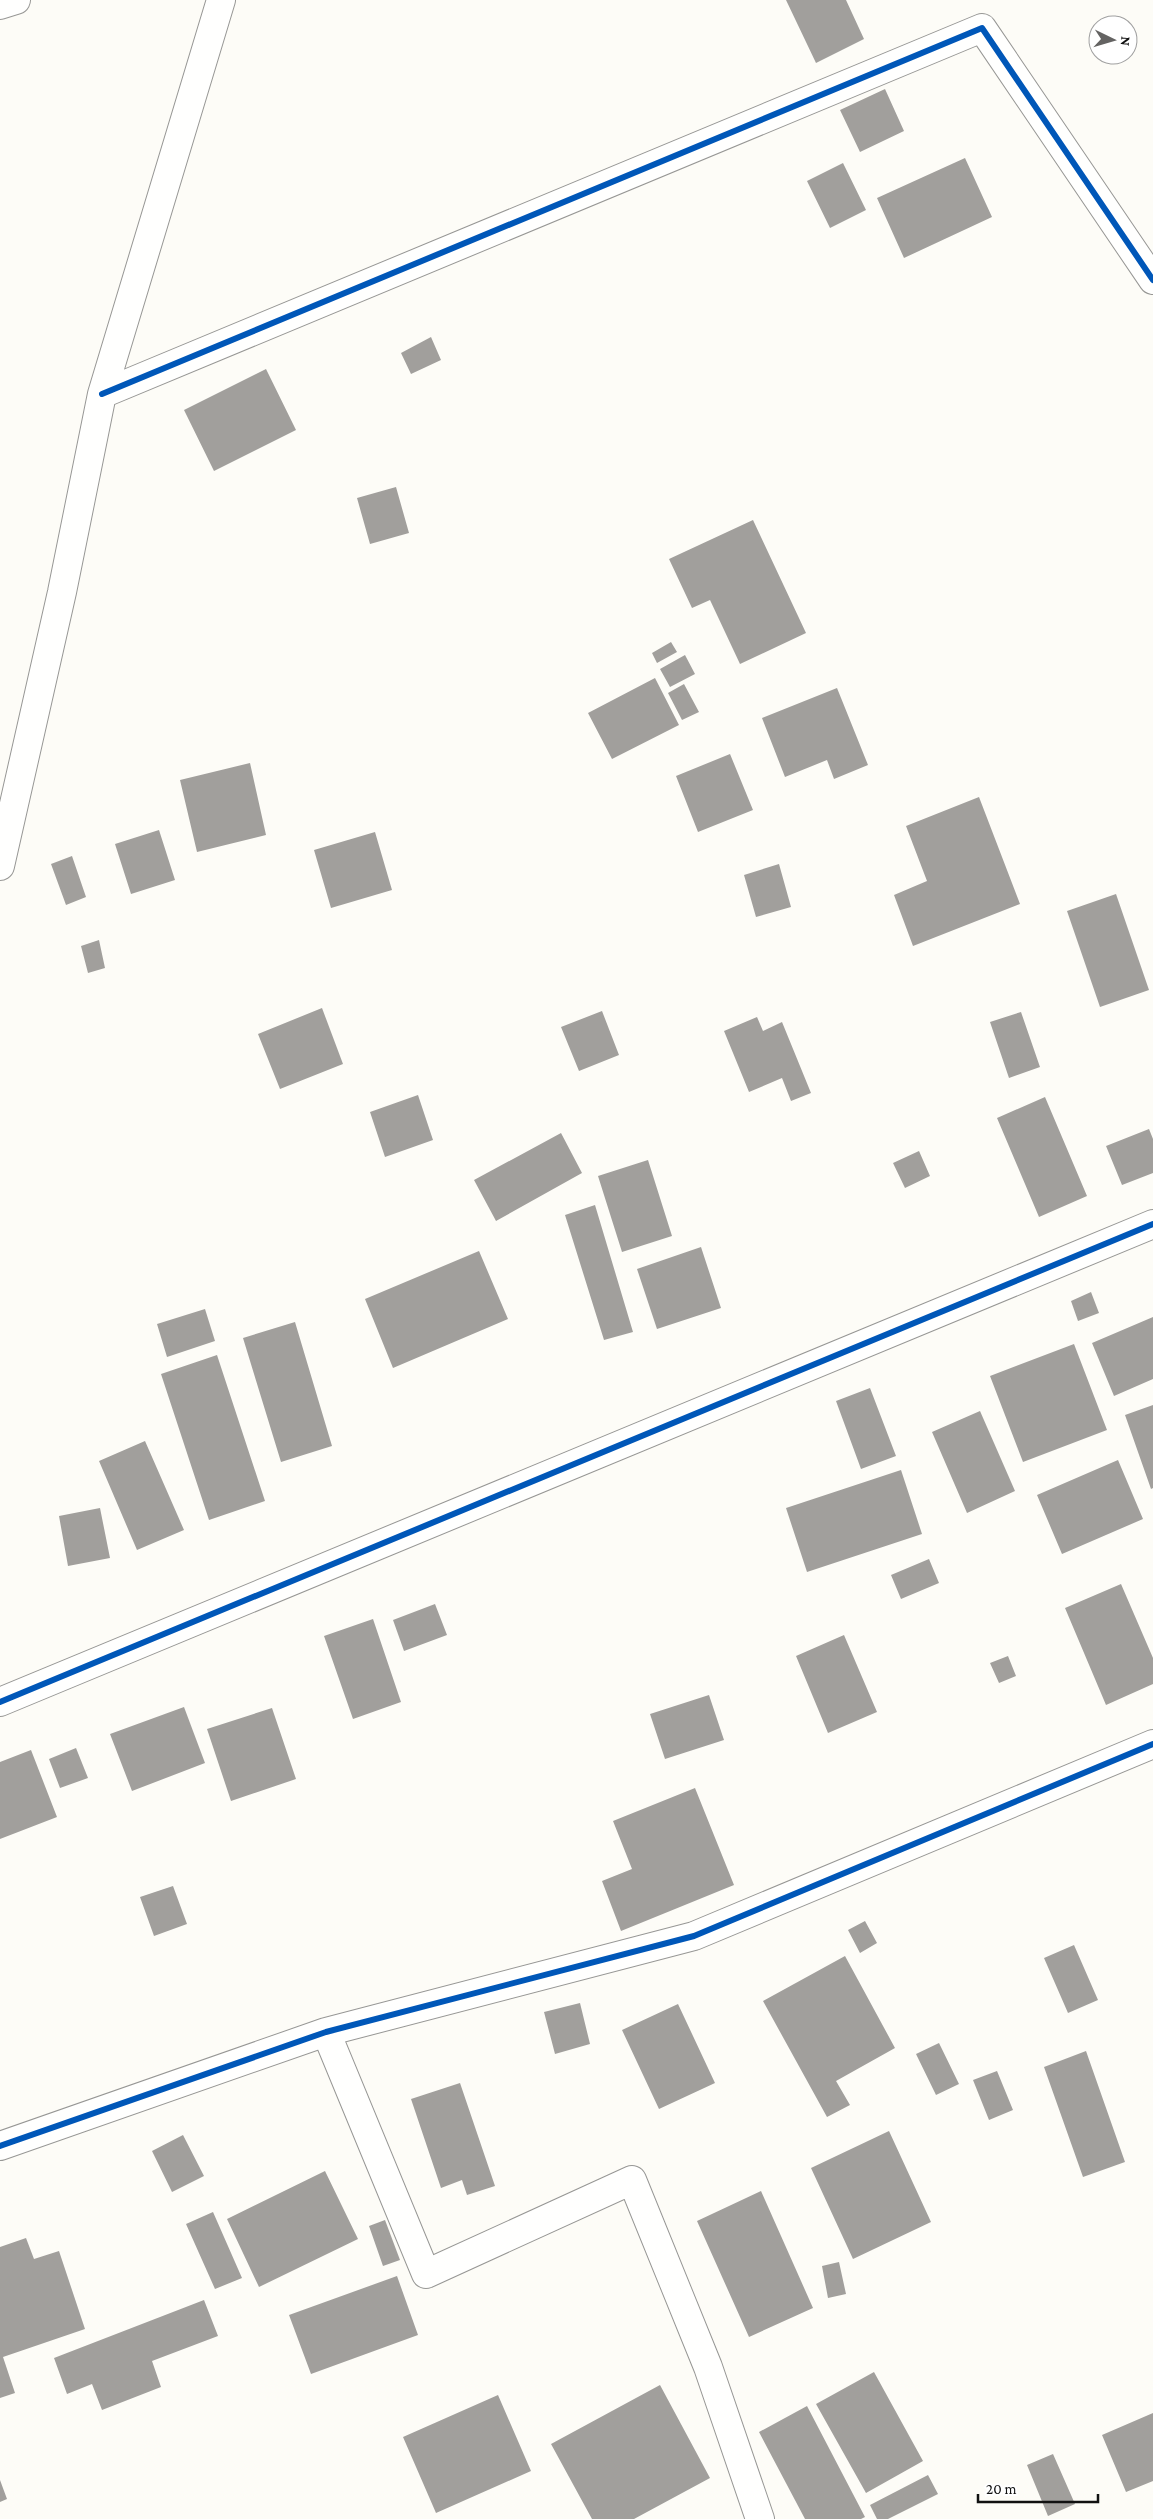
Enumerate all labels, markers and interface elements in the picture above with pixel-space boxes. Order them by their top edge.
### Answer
north arrow [1088,15,1138,65]
text: N [1118,36,1134,47]
scale bar [978,2472,1098,2504]
text: 20 m [986,2481,1017,2497]

